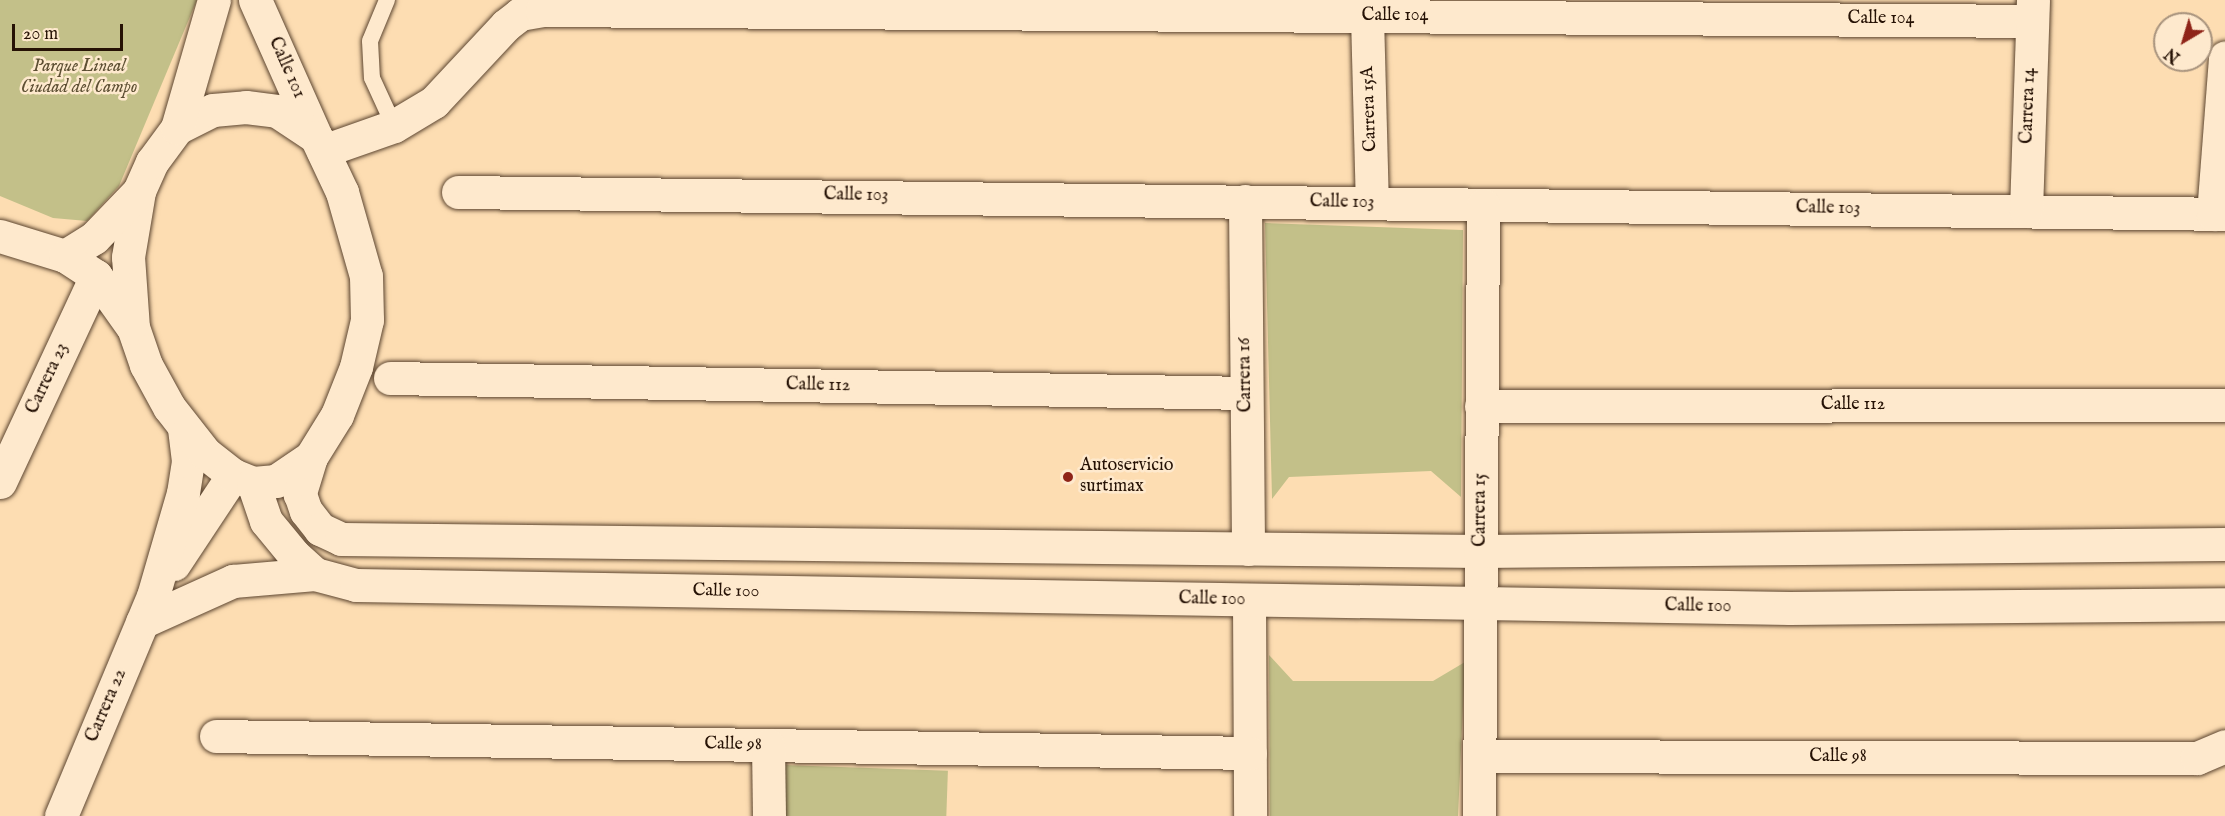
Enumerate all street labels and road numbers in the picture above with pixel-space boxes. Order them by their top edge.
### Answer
street label: Calle 104 [1362,5,1428,27]
street label: Calle 104 [1848,8,1914,30]
street label: Calle 101 [263,34,309,102]
street label: Carrera 15A [1358,66,1382,152]
street label: Carrera 14 [2017,68,2041,144]
street label: Calle 103 [823,185,889,207]
street label: Calle 103 [1309,192,1375,214]
street label: Calle 103 [1795,198,1861,220]
street label: Carrera 16 [1235,337,1257,413]
street label: Carrera 23 [22,340,74,418]
street label: Calle 112 [786,375,850,397]
street label: Calle 112 [1821,394,1885,416]
street label: Carrera 15 [1470,473,1492,547]
street label: Calle 100 [692,581,760,603]
street label: Calle 100 [1178,589,1246,611]
street label: Calle 100 [1664,596,1732,618]
street label: Carrera 22 [82,666,132,746]
street label: Calle 98 [704,734,762,756]
street label: Calle 98 [1809,746,1867,768]

